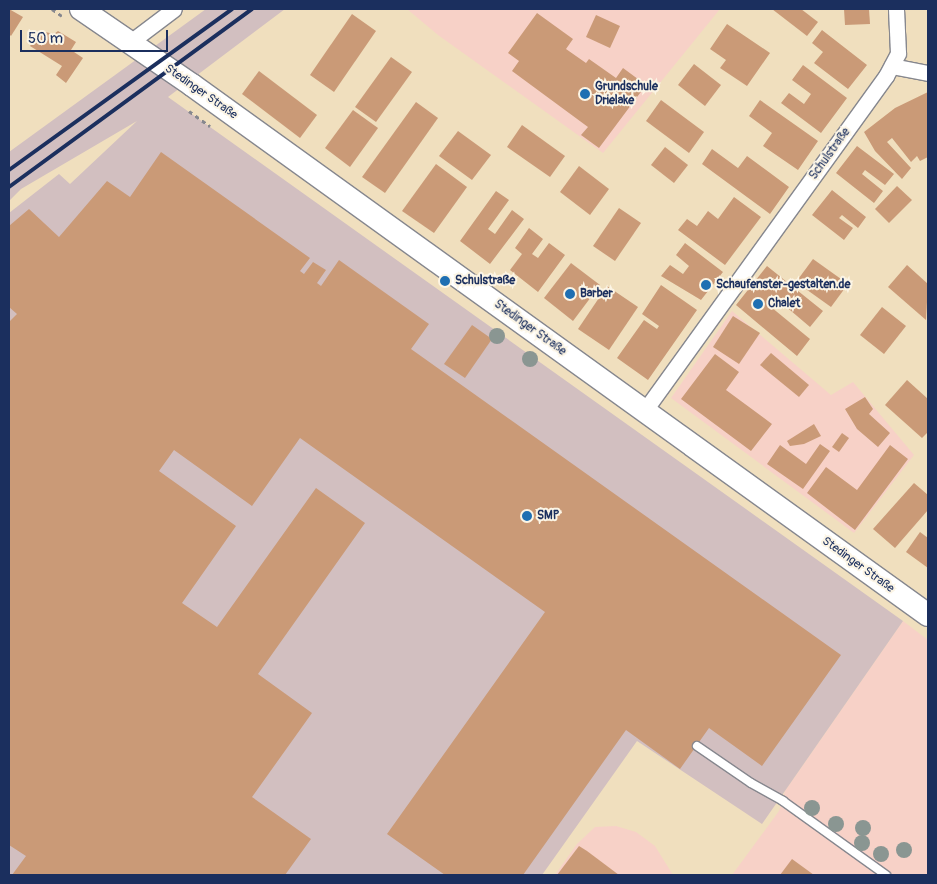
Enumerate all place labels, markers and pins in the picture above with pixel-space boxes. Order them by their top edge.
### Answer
place label: Grundschule Drielake [595,80,658,108]
marker: Grundschule Drielake [579,88,591,100]
place label: Schulstraße [455,274,515,288]
marker: Schulstraße [439,275,451,287]
place label: Schaufenster-gestalten.de [716,278,850,292]
marker: Schaufenster-gestalten.de [700,279,712,291]
place label: Barber [580,287,613,301]
marker: Barber [564,288,576,300]
place label: Chalet [768,297,800,311]
marker: Chalet [752,298,764,310]
place label: SMP [537,509,559,523]
marker: SMP [521,510,533,522]

